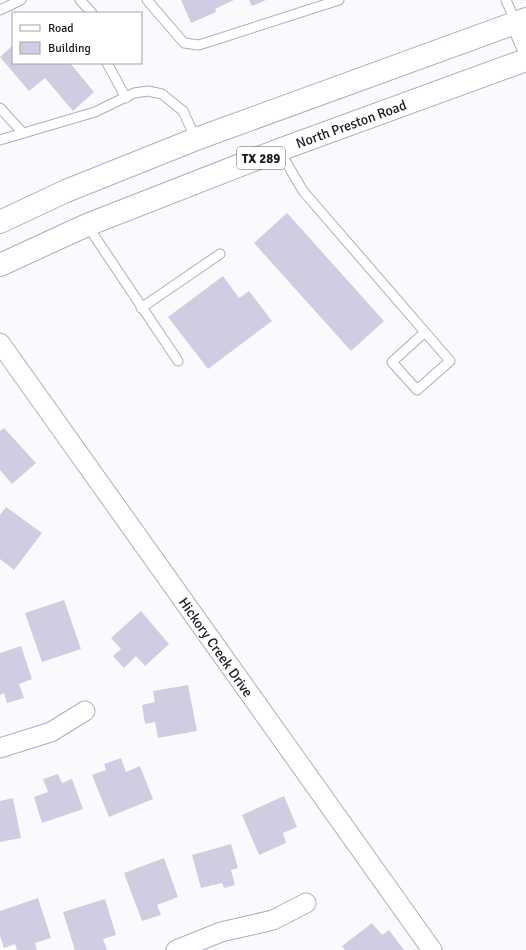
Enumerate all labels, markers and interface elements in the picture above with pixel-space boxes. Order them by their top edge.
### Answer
legend [12,12,142,64]
text: Road [48,21,74,36]
text: Building [48,41,91,56]
street label: North Preston Road [294,97,409,152]
road number: TX 289 [237,147,285,169]
street label: Hickory Creek Drive [175,594,256,700]

